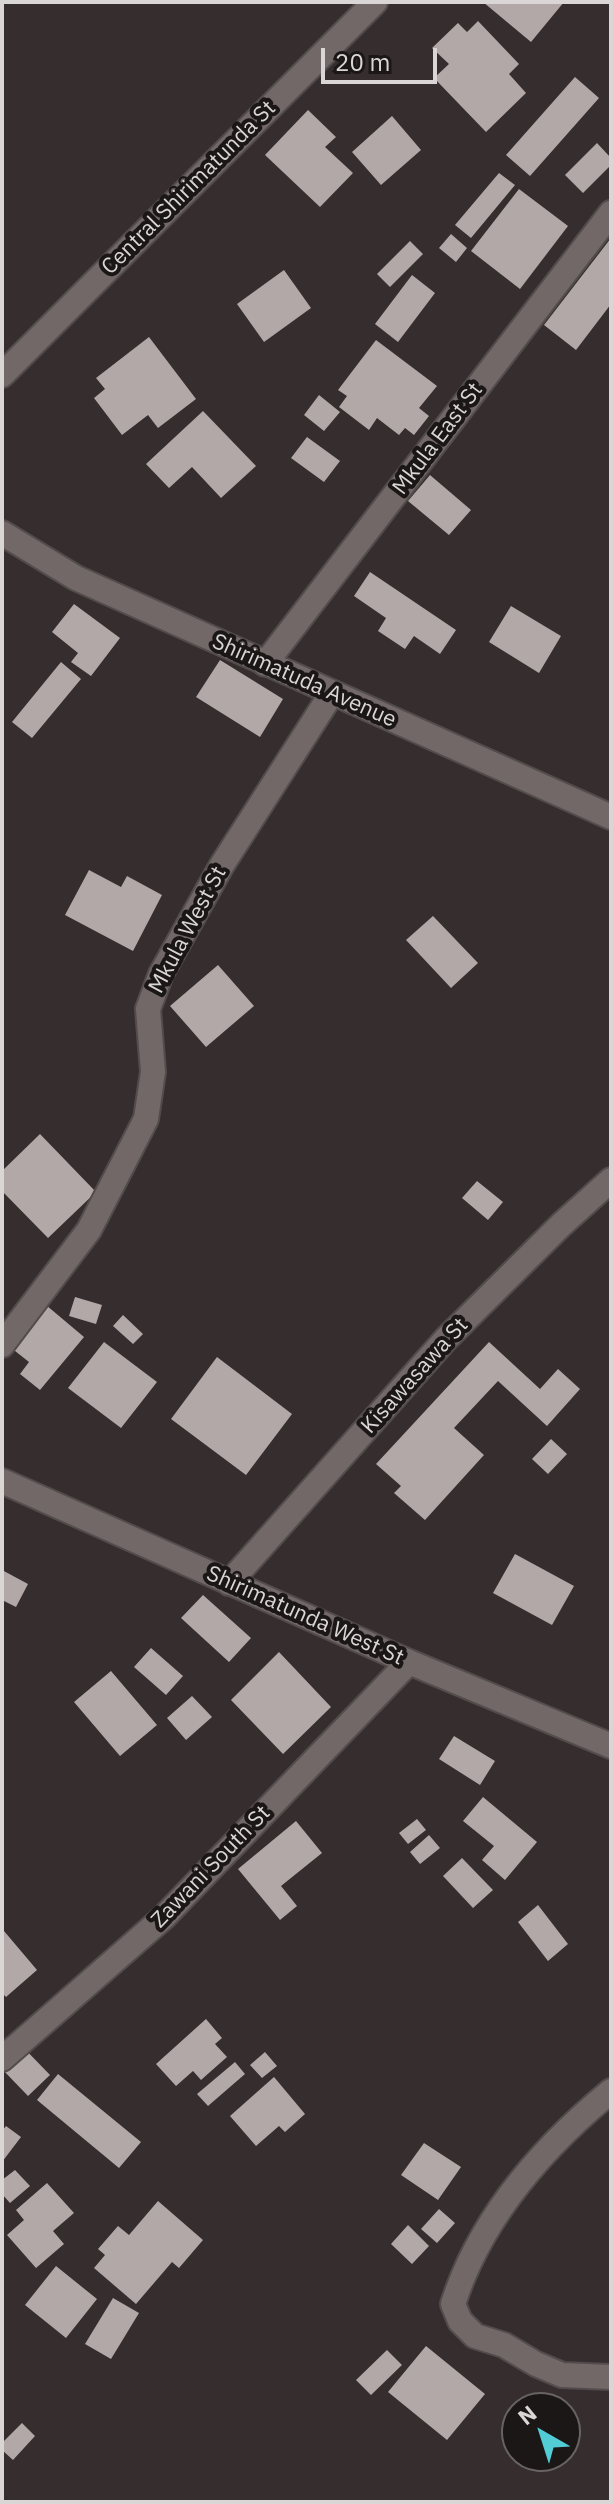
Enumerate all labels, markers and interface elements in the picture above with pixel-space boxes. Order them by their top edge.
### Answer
scale bar [325,32,441,82]
text: 20 m [335,46,390,78]
street label: Central Shirimatunda St [97,96,281,280]
street label: Mkula East St [387,378,489,500]
street label: Shirimatuda Avenue [208,629,400,733]
street label: Mkula West St [143,862,233,998]
street label: Kisawasawa St [356,1313,474,1439]
street label: Shirimatunda West St [202,1561,408,1671]
street label: Zawani South St [146,1800,276,1934]
north arrow [501,2392,581,2472]
text: N [512,2398,542,2431]

